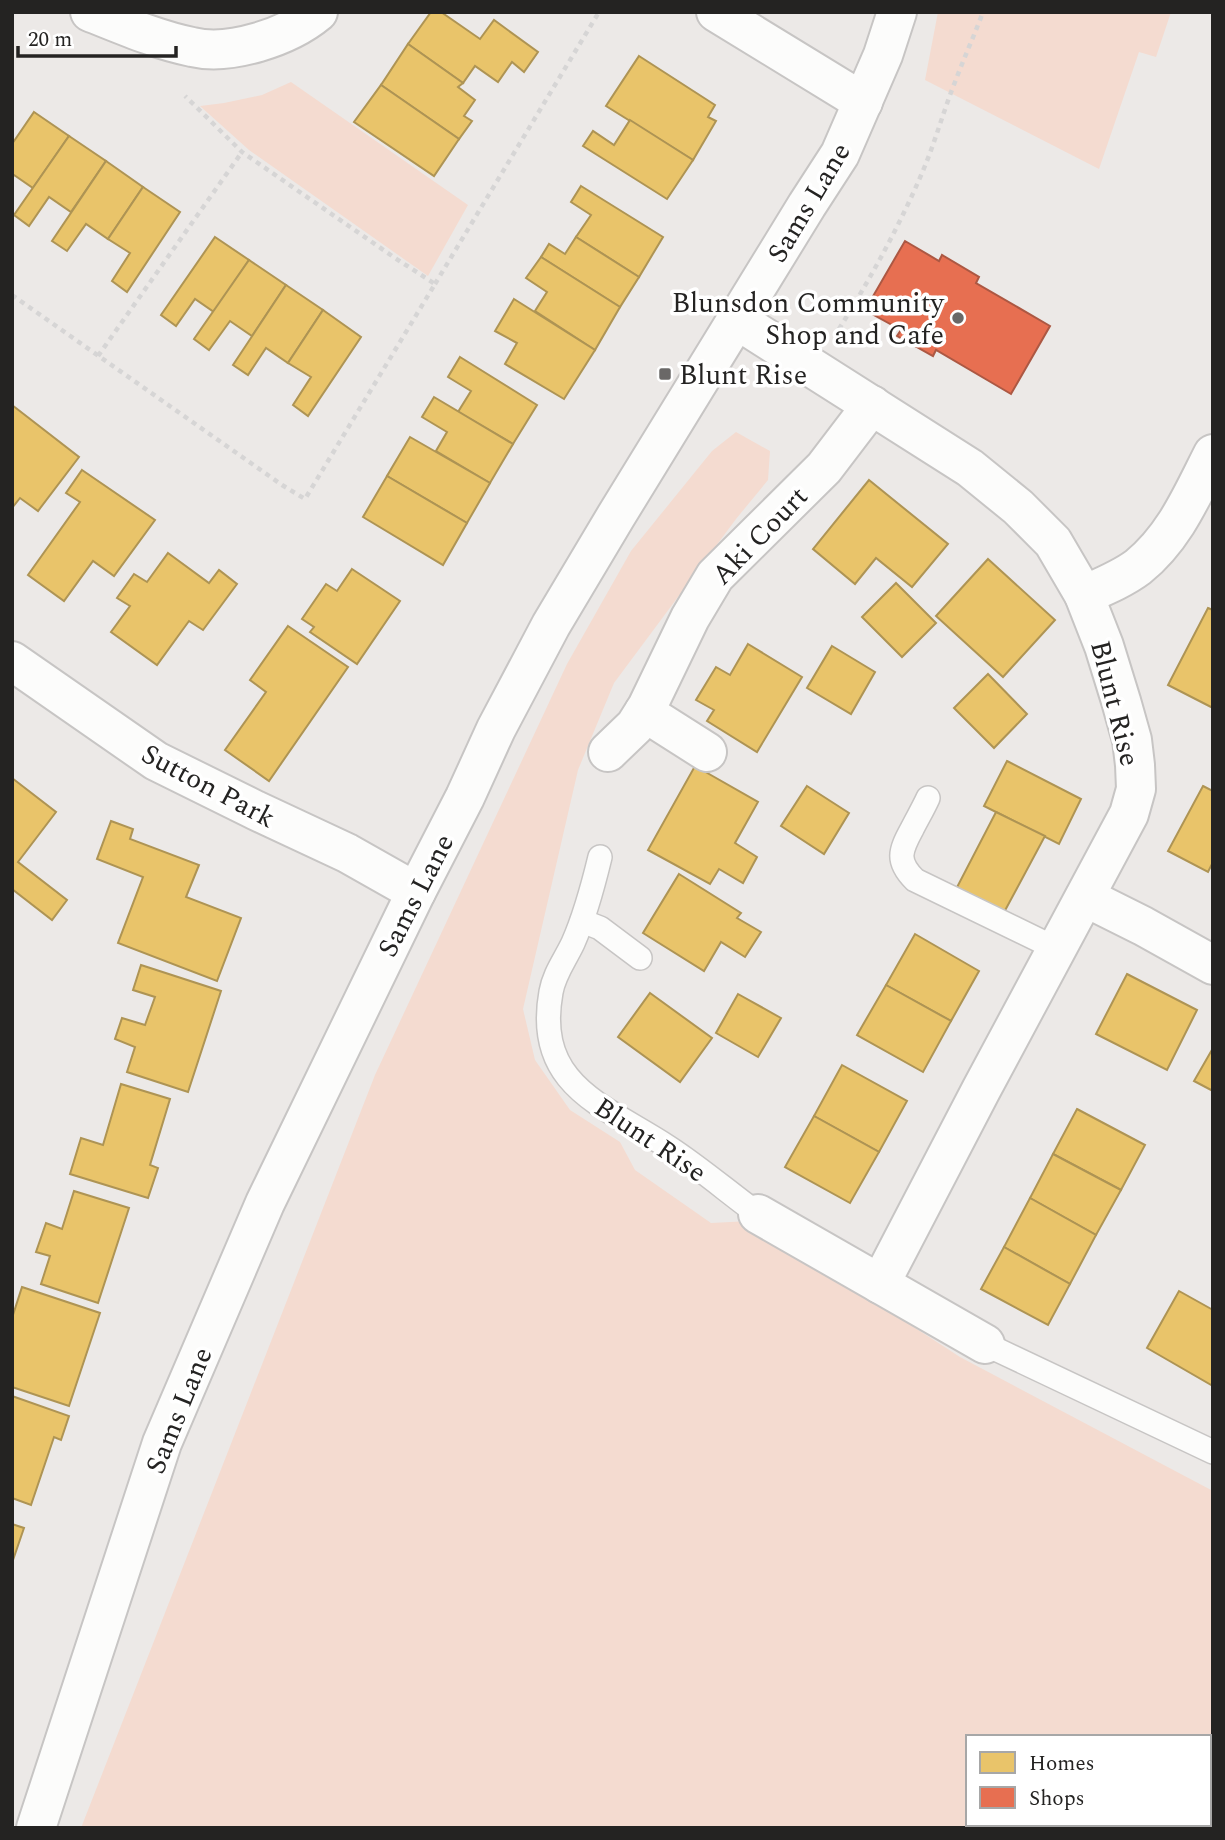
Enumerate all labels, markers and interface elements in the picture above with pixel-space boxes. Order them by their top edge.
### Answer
scale bar [18,14,175,58]
text: 20 m [28,24,72,56]
street label: Sams Lane [756,134,862,271]
place label: Blunsdon Community Shop and Cafe [672,282,946,357]
marker: Blunsdon Community Shop and Cafe [950,310,966,326]
place label: Blunt Rise [679,354,807,397]
marker: Blunt Rise [657,366,673,382]
street label: Aki Court [702,477,819,595]
street label: Blunt Rise [1078,636,1151,771]
street label: Sutton Park [133,733,283,840]
street label: Sams Lane [367,826,466,965]
street label: Blunt Rise [585,1087,715,1194]
street label: Sams Lane [134,1341,224,1481]
legend [966,1735,1211,1826]
text: Homes [1029,1748,1095,1780]
text: Shops [1029,1783,1085,1815]

